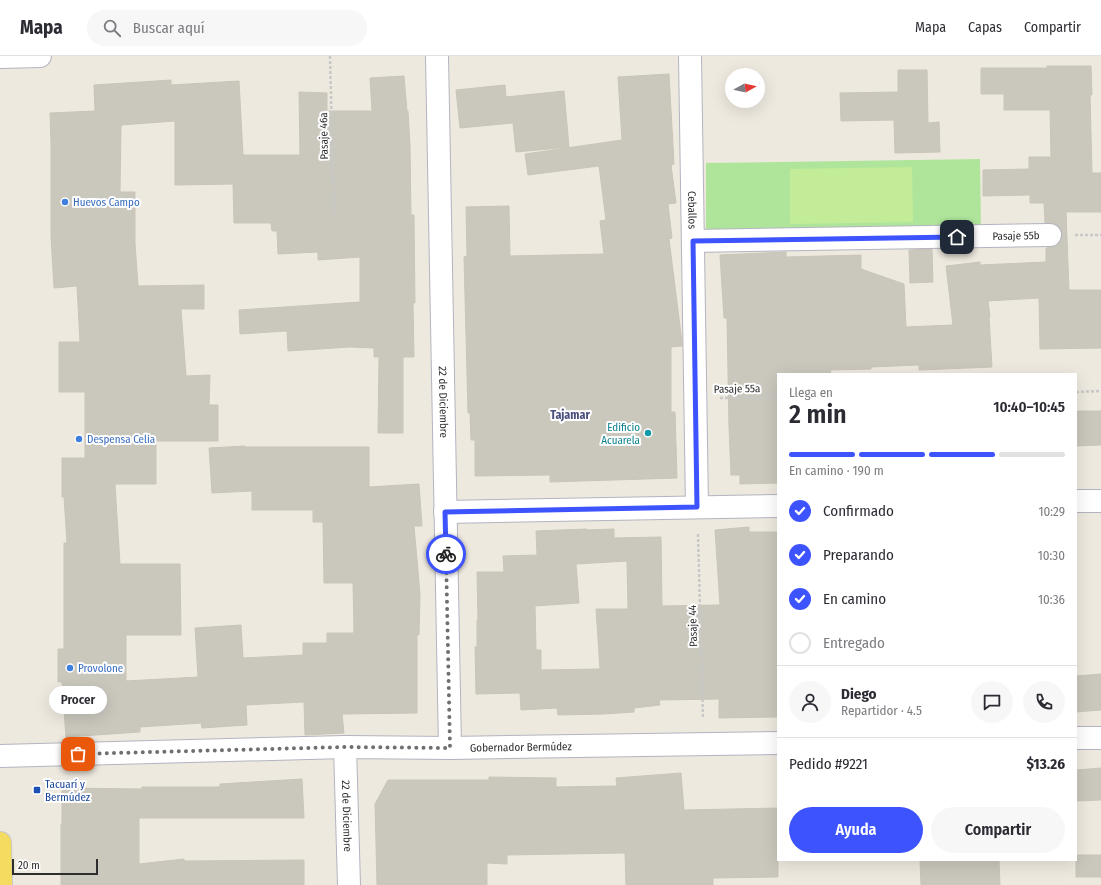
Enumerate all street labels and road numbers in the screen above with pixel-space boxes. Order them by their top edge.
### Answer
street label: Pasaje 46a [317,112,331,160]
street label: Ceballos [686,191,699,229]
street label: Pasaje 55b [992,229,1040,242]
street label: 22 de Diciembre [436,366,451,438]
street label: Pasaje 55a [714,382,760,396]
street label: Pasaje 44 [686,604,700,647]
street label: Gobernador Bermúdez [470,740,572,754]
street label: 22 de Diciembre [339,780,355,852]

